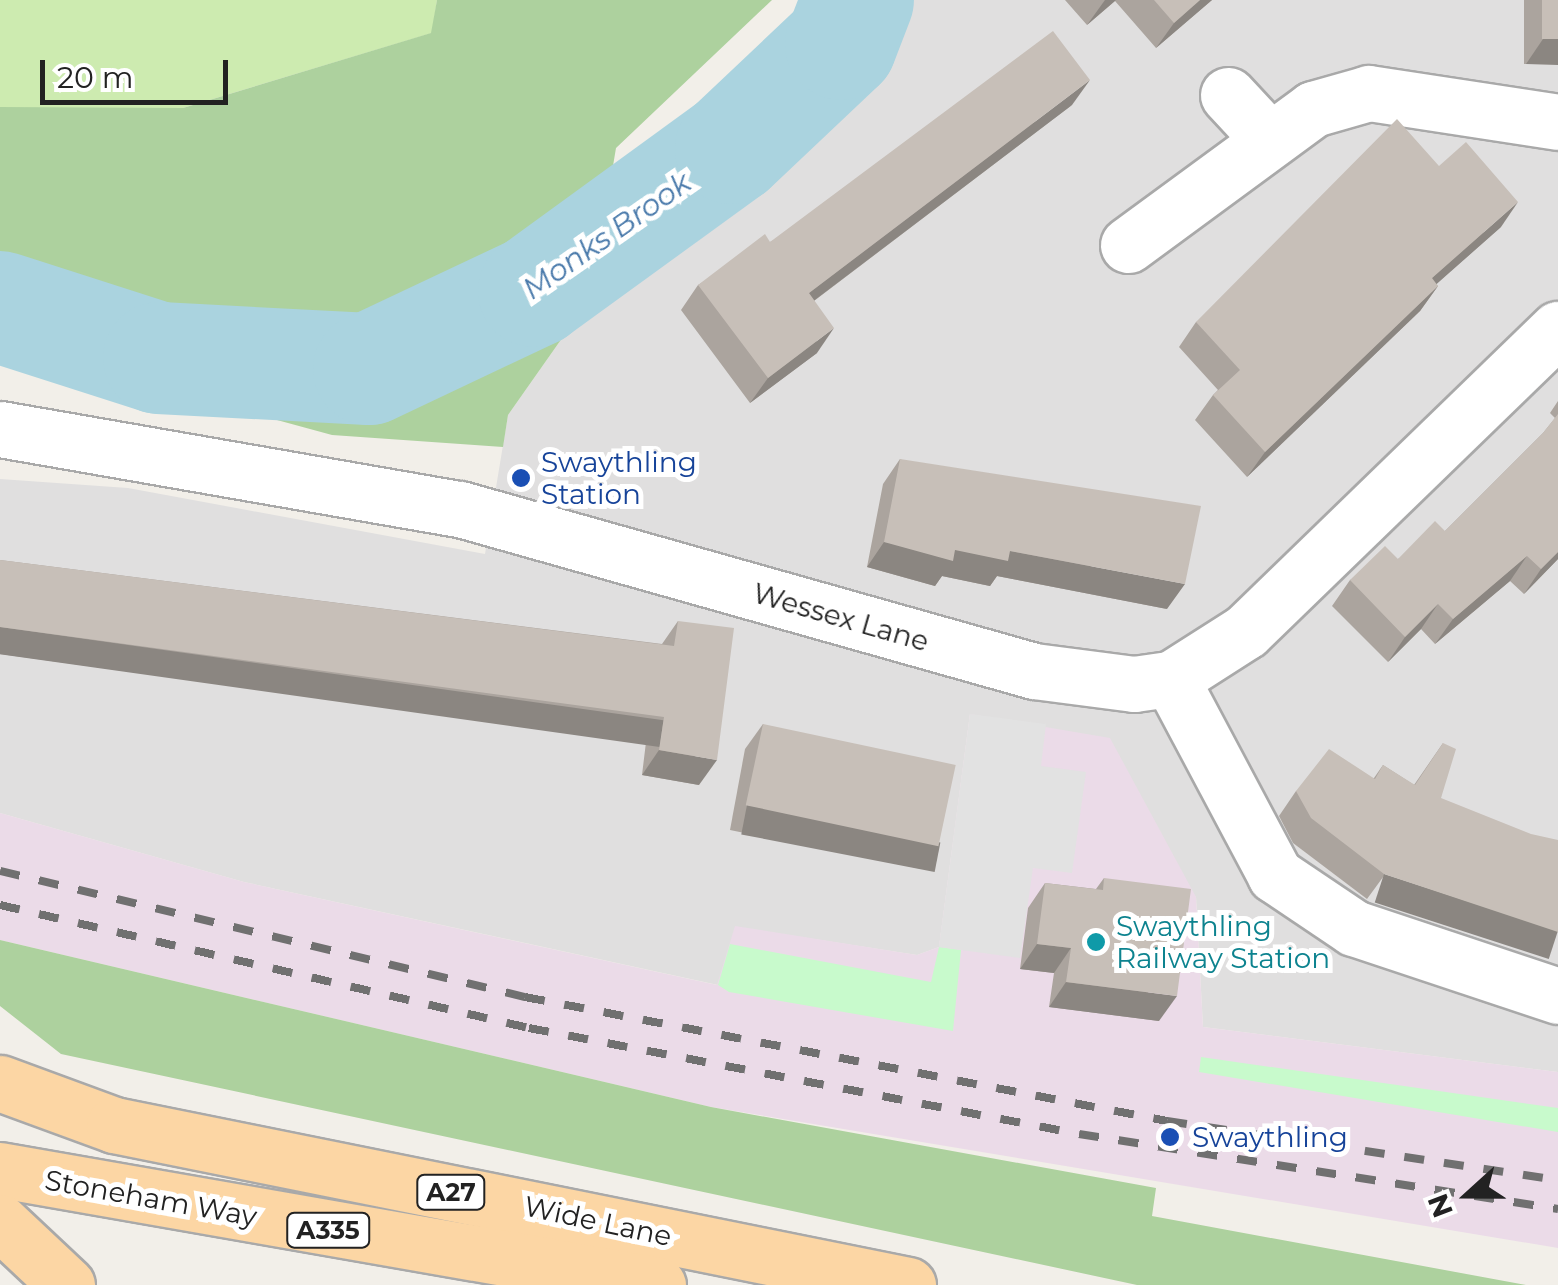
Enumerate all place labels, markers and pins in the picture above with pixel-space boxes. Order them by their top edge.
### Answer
place label: Swaythling Station [541,445,697,511]
marker: Swaythling Station [510,467,532,489]
place label: Swaythling Railway Station [1116,909,1330,975]
marker: Swaythling Railway Station [1085,931,1107,953]
place label: Swaythling [1192,1120,1348,1154]
marker: Swaythling [1157,1124,1183,1150]

